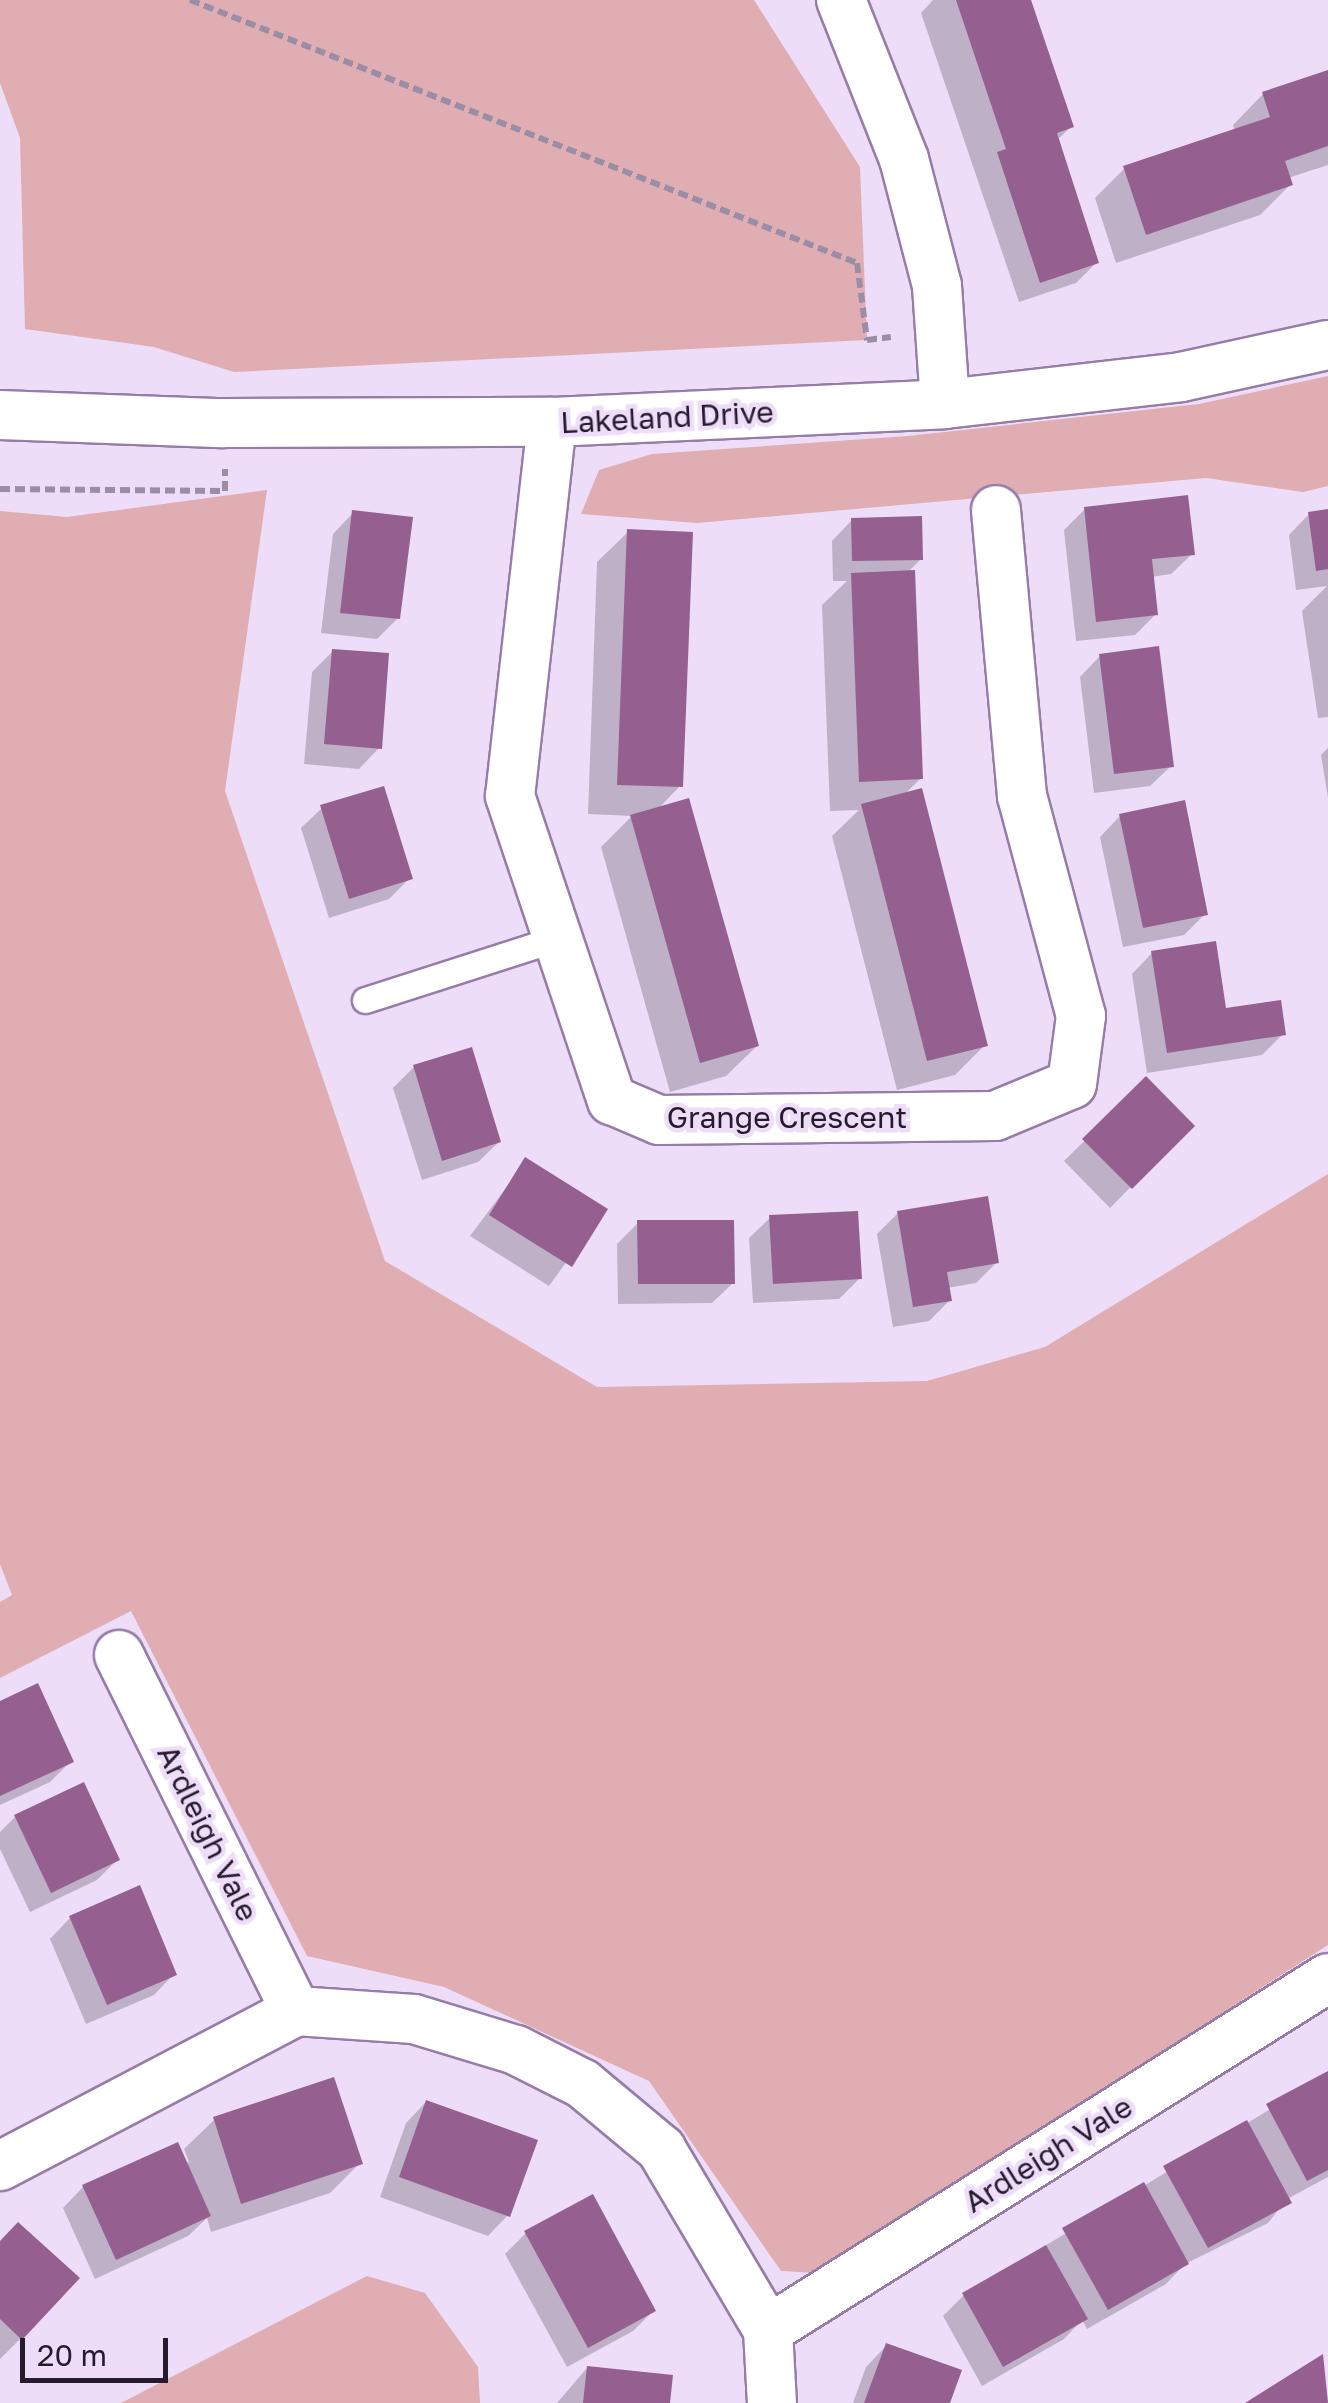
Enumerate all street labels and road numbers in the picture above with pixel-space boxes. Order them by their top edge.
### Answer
street label: Lakeland Drive [560,393,774,441]
street label: Grange Crescent [667,1099,907,1135]
street label: Ardleigh Vale [150,1739,266,1927]
street label: Ardleigh Vale [957,2088,1139,2220]

